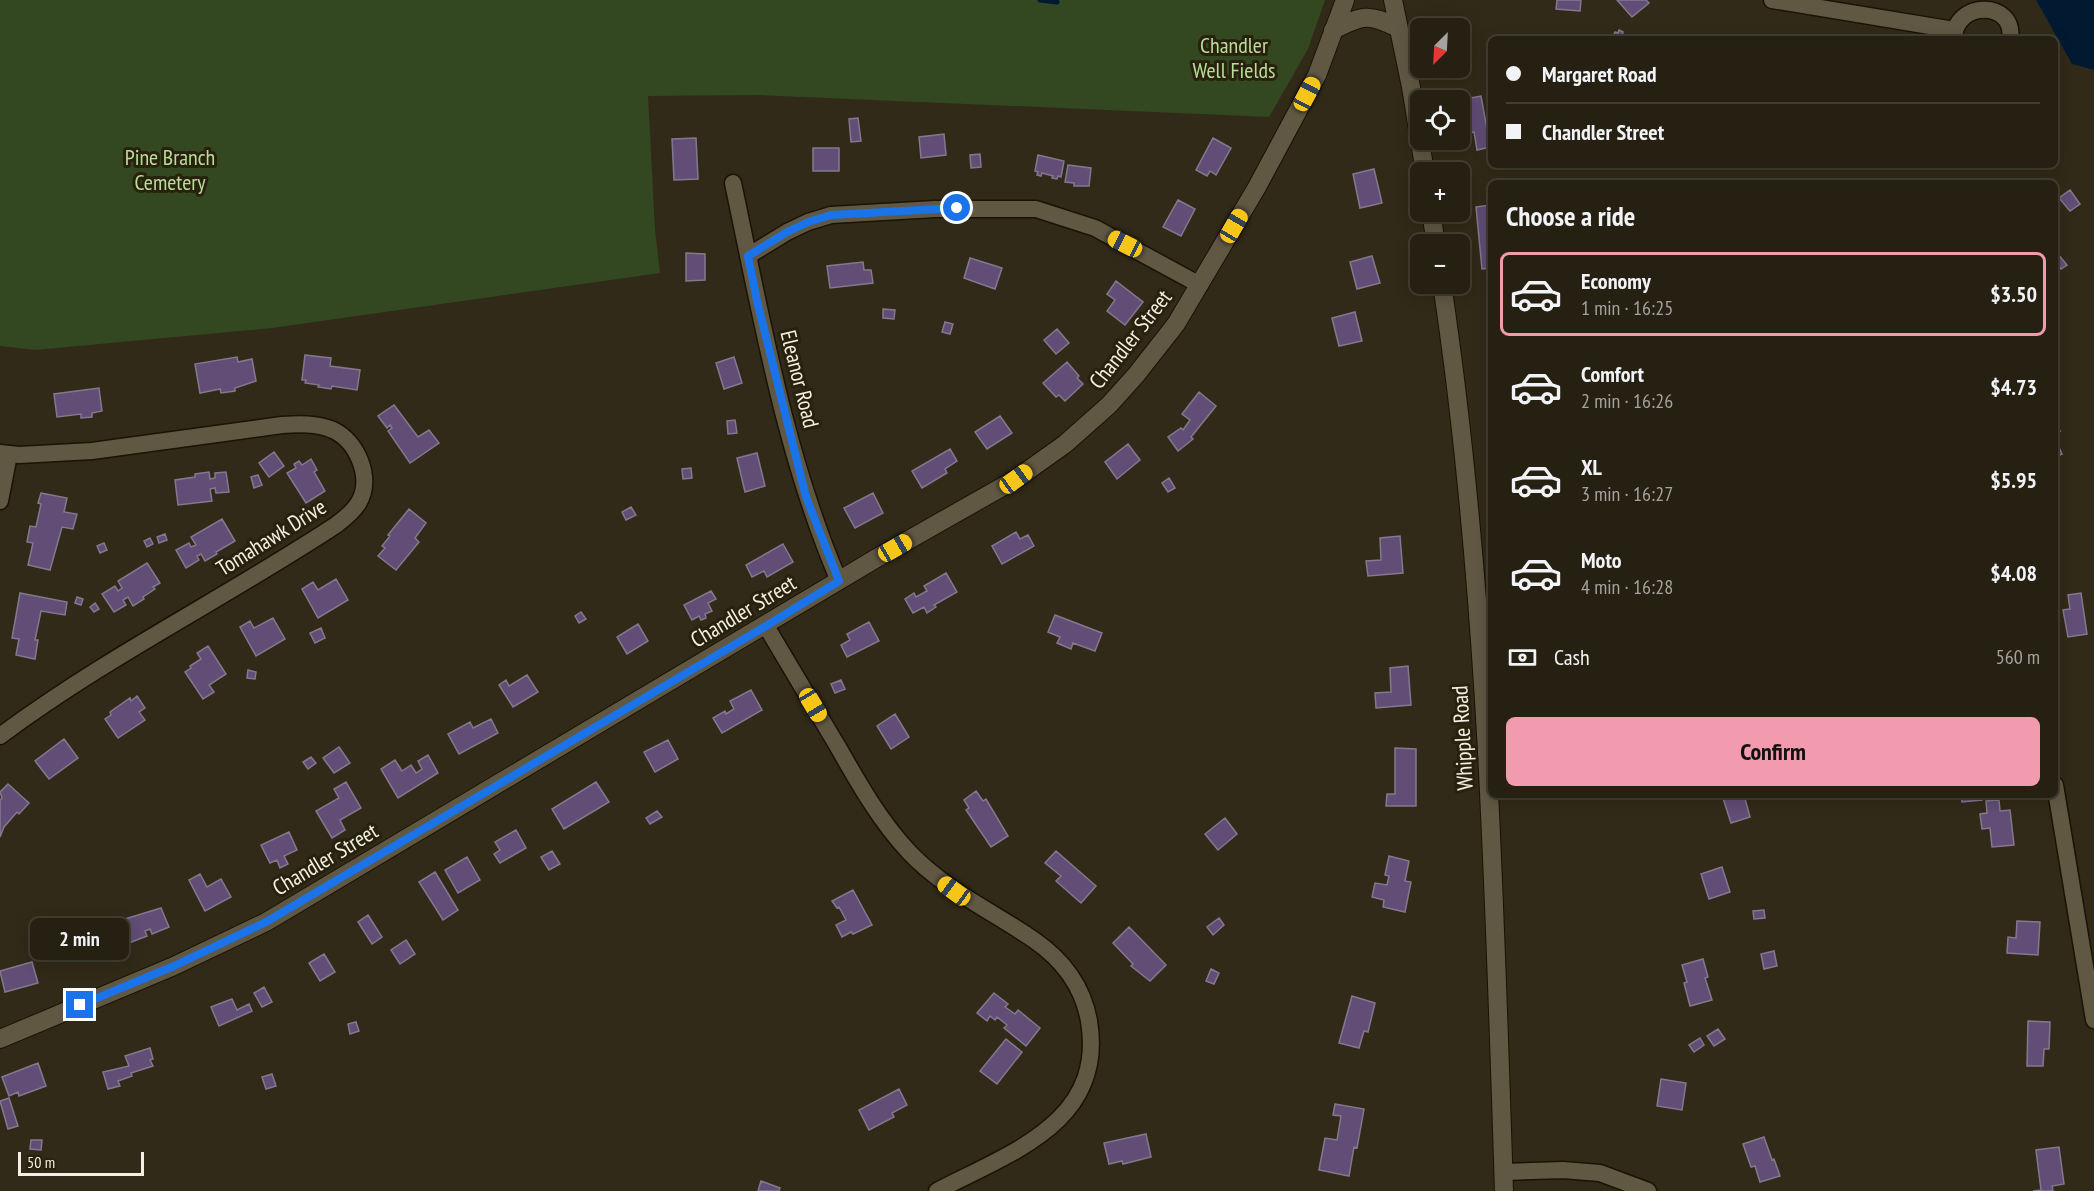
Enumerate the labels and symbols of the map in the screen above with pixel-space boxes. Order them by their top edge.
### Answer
north arrow [1410,18,1470,78]
park label: Chandler Well Fields [1192,31,1276,84]
car [1291,74,1323,114]
park label: Pine Branch Cemetery [125,143,215,196]
route start [943,194,970,221]
car [1217,206,1251,246]
car [1105,228,1145,260]
street label: Chandler Street [1083,284,1177,394]
street label: Eleanor Road [774,327,826,431]
car [996,461,1036,497]
street label: Tomahawk Drive [211,492,331,582]
car [875,531,915,565]
street label: Chandler Street [685,569,801,653]
car [796,685,830,725]
street label: Whipple Road [1445,685,1479,791]
street label: Chandler Street [267,817,383,901]
car [934,873,974,909]
callout: 2 min [31,918,130,960]
route end [66,991,93,1018]
scale bar [18,1149,144,1176]

